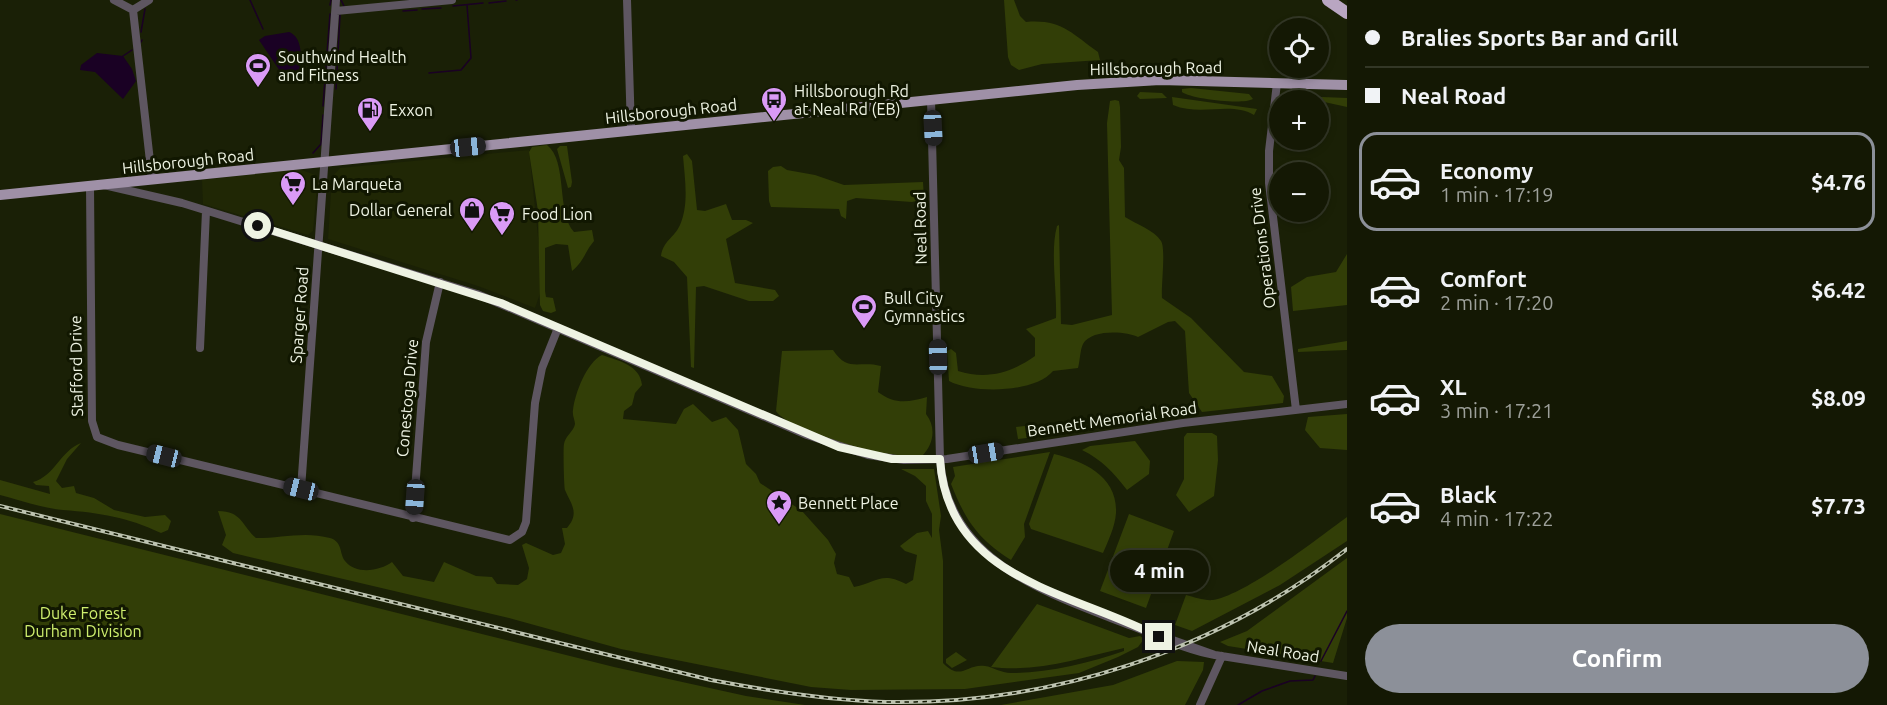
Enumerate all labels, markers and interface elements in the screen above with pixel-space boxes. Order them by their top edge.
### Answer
map controls [1269,18,1329,222]
button: locate [1269,18,1329,78]
text: Bralies Sports Bar and Grill [1401,25,1678,50]
place label: Southwind Health and Fitness [278,48,407,84]
sports icon: Southwind Health and Fitness [243,51,273,89]
street label: Hillsborough Road [1090,58,1222,78]
place label: Hillsborough Rd at Neal Rd (EB) [794,82,909,119]
text: Neal Road [1401,83,1506,108]
bus stop icon: Hillsborough Rd at Neal Rd (EB) [759,85,789,123]
button: + [1269,90,1329,150]
fuel station icon: Exxon [355,95,385,133]
street label: Hillsborough Road [604,95,738,127]
place label: Exxon [389,101,433,119]
car [923,110,943,146]
car [449,136,487,158]
street label: Hillsborough Road [121,145,255,177]
icon: car [1368,155,1422,209]
text: Economy [1440,158,1533,183]
button: − [1269,162,1329,222]
supermarket icon: La Marqueta [278,169,308,207]
text: $4.76 [1811,169,1866,194]
place label: La Marqueta [312,175,402,193]
text: 1 min · 17:19 [1440,183,1554,206]
street label: Operations Drive [1246,186,1278,310]
street label: Neal Road [910,191,930,265]
shop icon: Dollar General [457,195,487,233]
supermarket icon: Food Lion [487,199,517,237]
place label: Dollar General [349,201,452,219]
place label: Food Lion [522,205,593,223]
route start [244,212,271,239]
icon: car [1368,263,1422,317]
street label: Sparger Road [287,266,311,364]
text: Comfort [1440,266,1527,291]
text: $6.42 [1811,277,1866,302]
place label: Bull City Gymnastics [884,289,965,325]
text: 2 min · 17:20 [1440,291,1554,314]
sports icon: Bull City Gymnastics [849,292,879,330]
street label: Stafford Drive [66,315,86,417]
street label: Conestoga Drive [393,338,421,458]
car [929,339,947,375]
icon: car [1368,371,1422,425]
text: XL [1440,374,1467,399]
text: $8.09 [1811,385,1866,410]
street label: Bennett Memorial Road [1026,398,1198,440]
text: 3 min · 17:21 [1440,399,1554,422]
car [967,441,1005,465]
car [144,443,184,469]
car [281,476,321,502]
car [405,478,425,516]
icon: car [1368,479,1422,533]
text: Black [1440,482,1497,507]
place icon: Bennett Place [764,488,794,526]
text: $7.73 [1811,493,1866,518]
place label: Bennett Place [798,494,899,512]
text: 4 min · 17:22 [1440,507,1554,530]
callout: 4 min [1110,550,1208,592]
text: 4 min [1134,559,1185,582]
park label: Duke Forest Durham Division [24,604,142,640]
route end [1145,623,1172,650]
button: Confirm [1365,624,1869,693]
street label: Neal Road [1245,636,1321,666]

